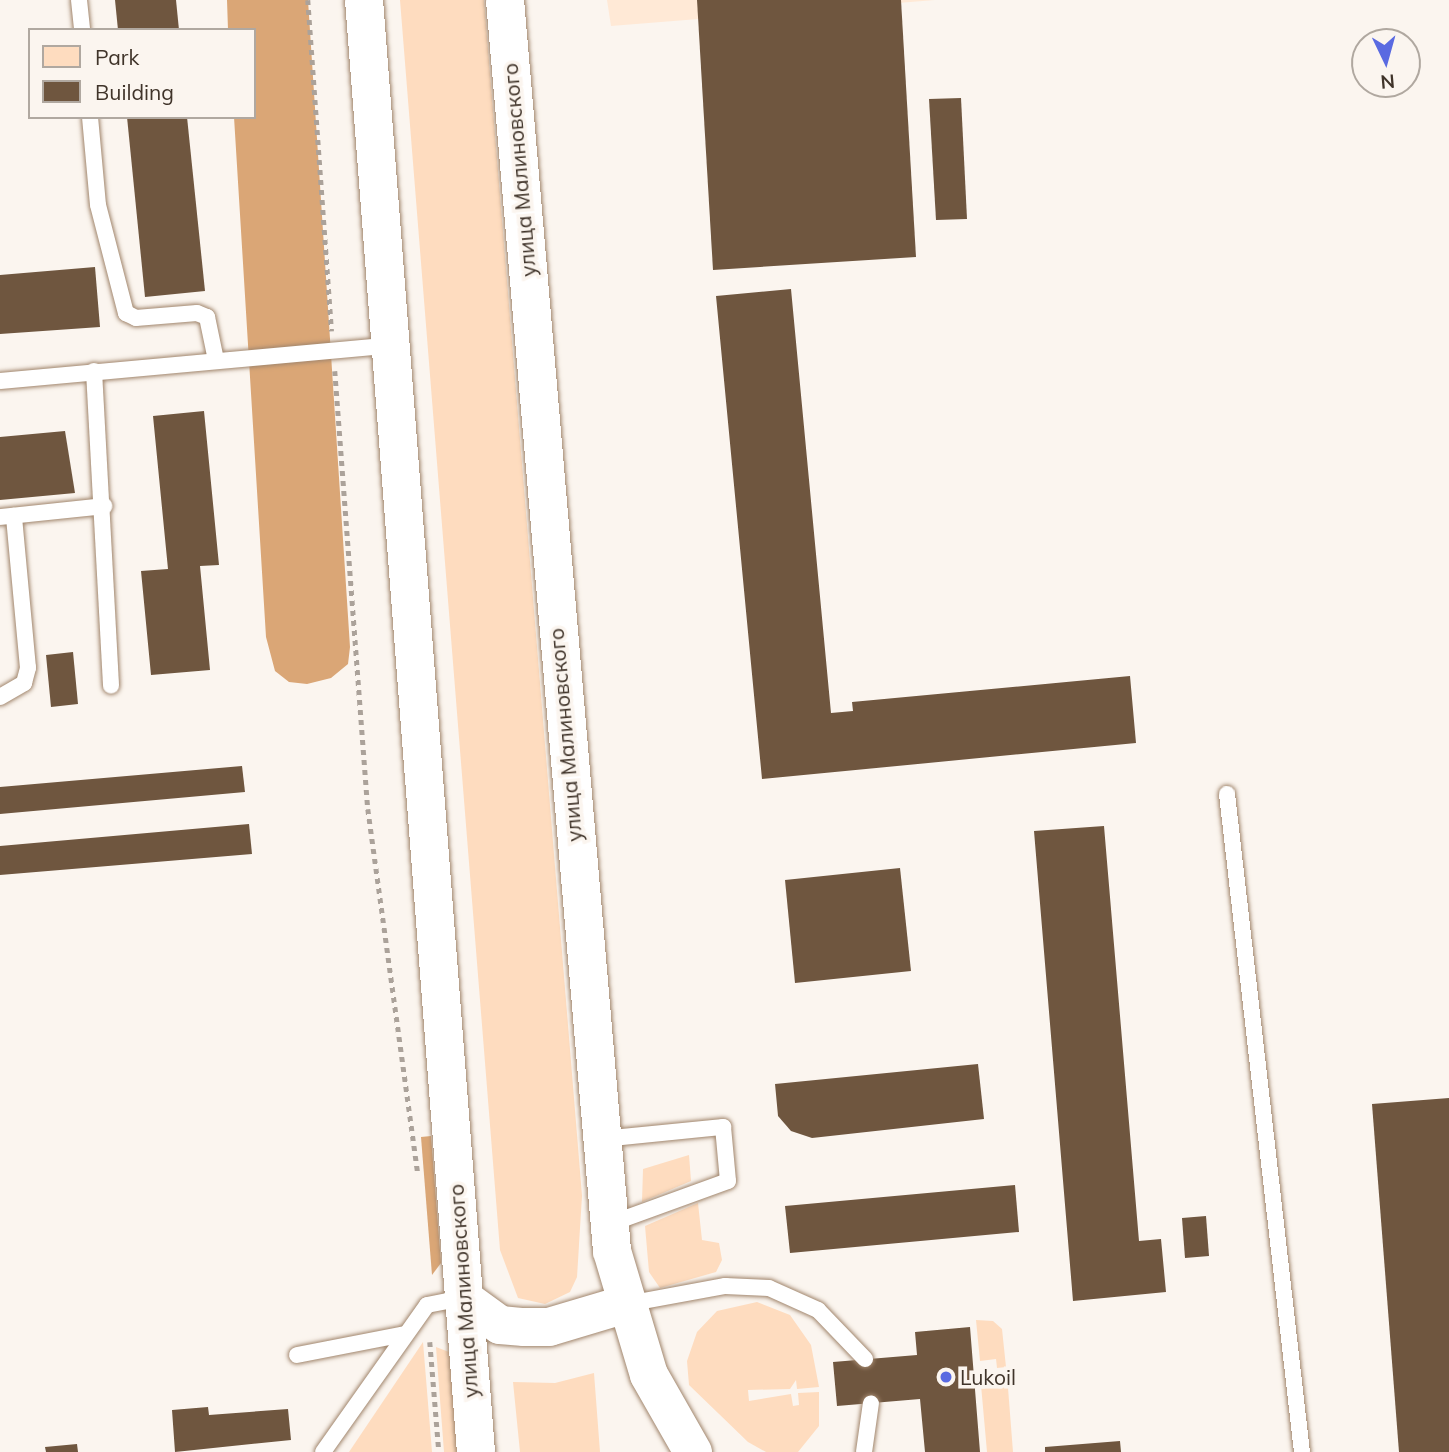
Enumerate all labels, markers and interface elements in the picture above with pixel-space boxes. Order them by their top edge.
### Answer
legend [28,28,256,119]
north arrow [1351,28,1421,98]
text: Park [95,44,139,70]
street label: улица Малиновского [497,62,541,278]
text: N [1379,69,1396,95]
text: Building [95,79,174,105]
street label: улица Малиновского [543,627,587,843]
street label: улица Малиновского [443,1183,483,1399]
place label: Lukoil [960,1364,1016,1390]
marker: Lukoil [938,1369,954,1385]

